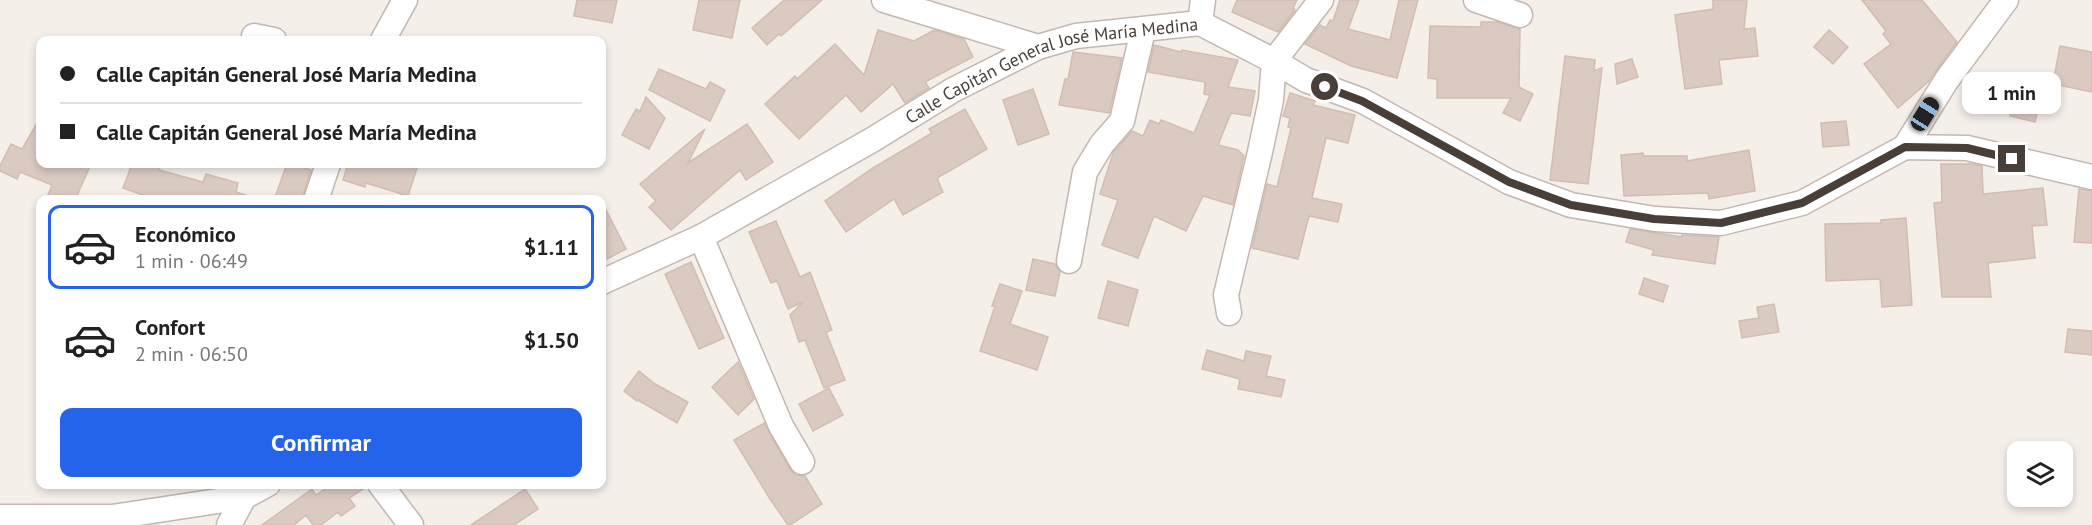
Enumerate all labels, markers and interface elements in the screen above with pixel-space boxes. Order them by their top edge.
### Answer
street label: Calle Capitán General José María Medina [901,12,1199,128]
text: Calle Capitán General José María Medina [96,60,477,88]
callout: 1 min [1962,72,2062,114]
route start [1311,73,1338,100]
text: 1 min [1987,80,2036,106]
car [1908,94,1942,134]
text: Calle Capitán General José María Medina [96,118,477,146]
route end [1998,145,2025,172]
icon: car [63,220,117,274]
text: Económico [135,220,236,248]
text: $1.11 [524,233,579,261]
text: 1 min · 06:49 [135,248,248,274]
icon: car [63,313,117,367]
text: Confort [135,313,205,341]
text: $1.50 [524,326,579,354]
text: 2 min · 06:50 [135,341,248,367]
button: Confirmar [60,408,582,477]
map controls [2007,441,2073,507]
button: layers [2007,441,2073,507]

